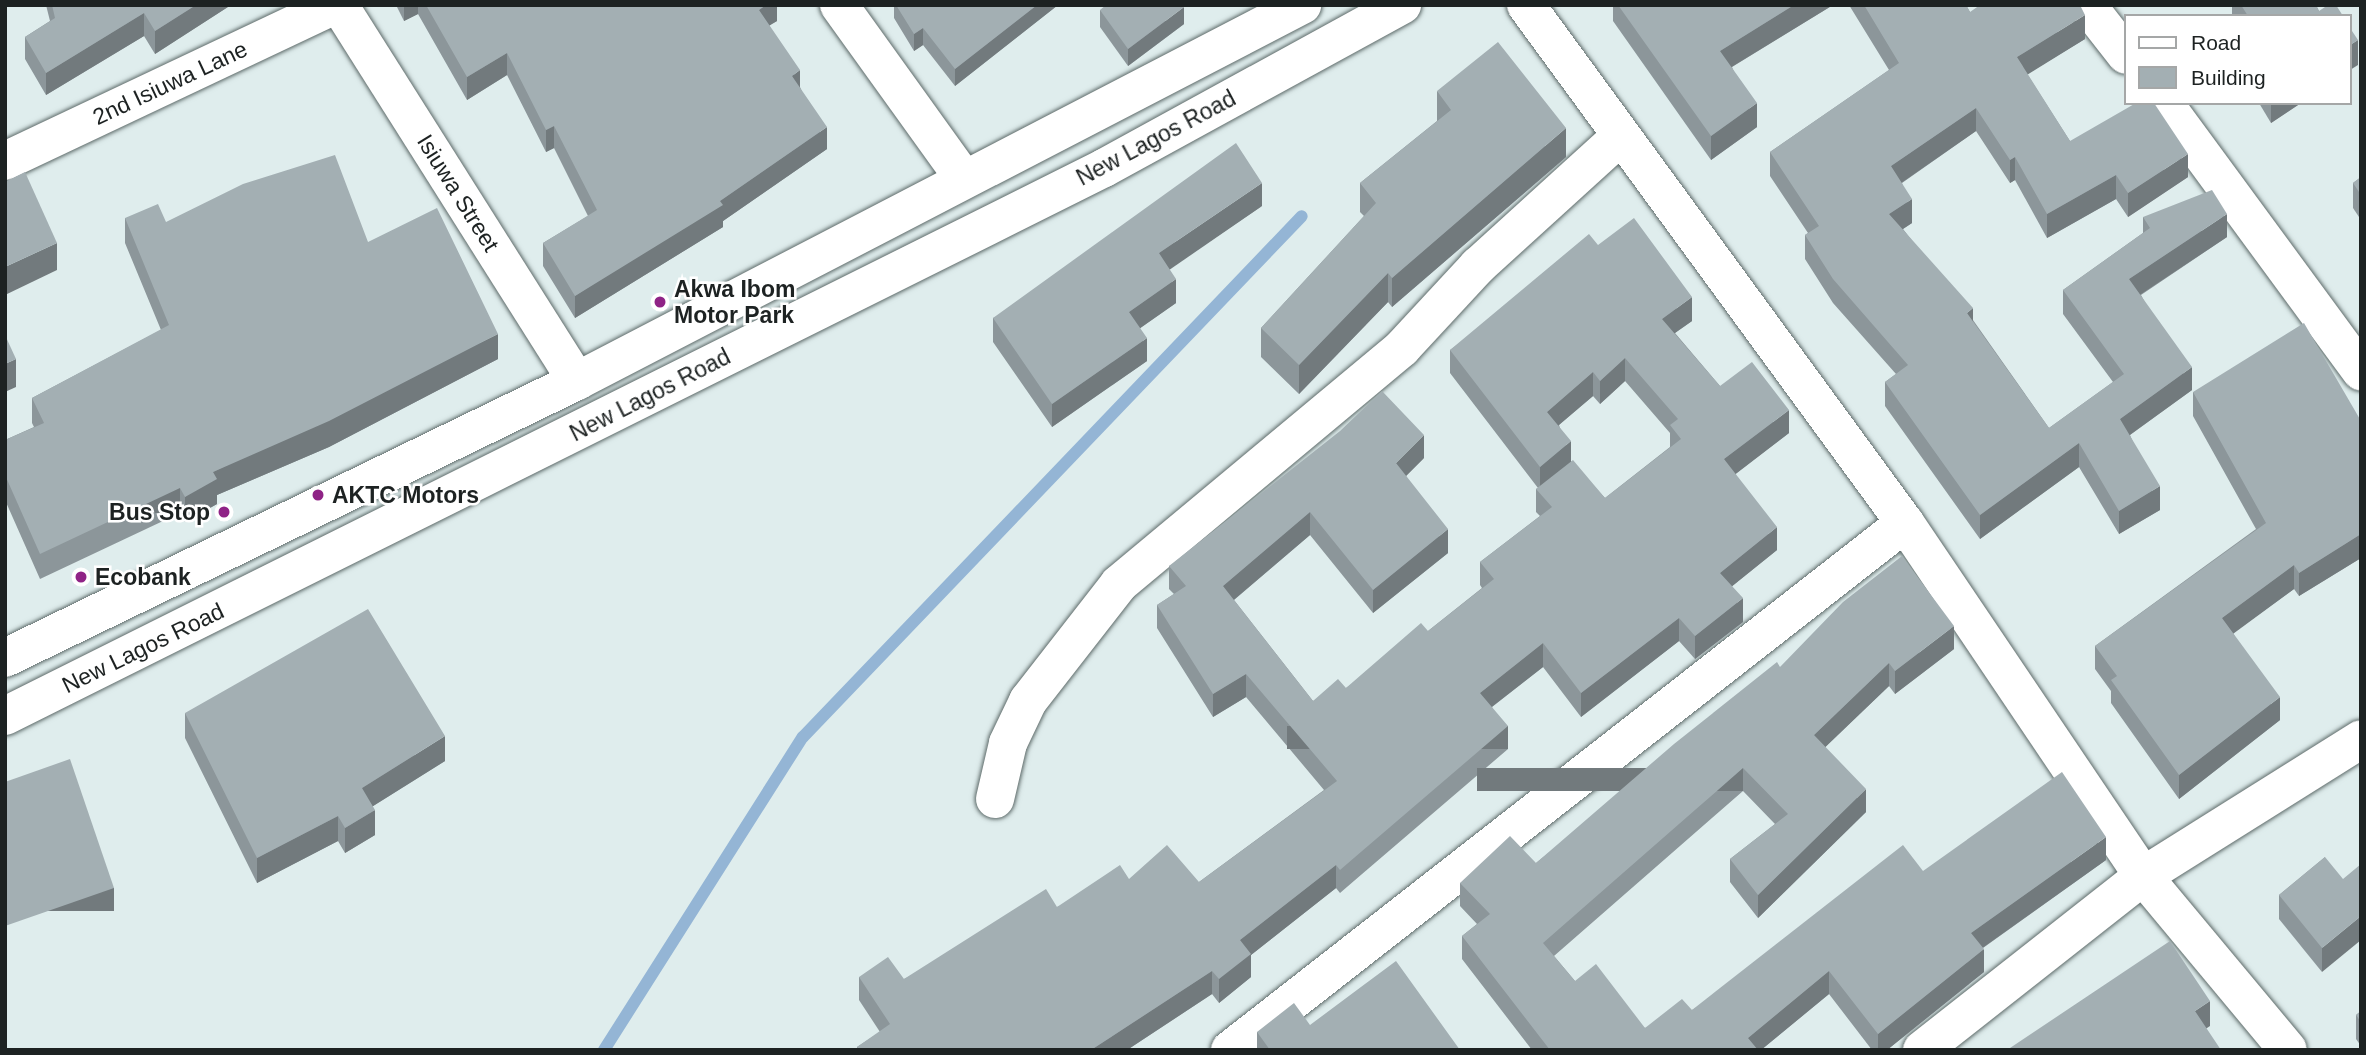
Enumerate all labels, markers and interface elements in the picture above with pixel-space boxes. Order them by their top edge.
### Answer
legend [2124,14,2352,105]
text: Road [2191,31,2241,54]
street label: 2nd Isiuwa Lane [88,35,252,131]
text: Building [2191,66,2266,89]
street label: New Lagos Road [1072,84,1240,192]
street label: Isiuwa Street [411,129,505,257]
place label: Akwa Ibom Motor Park [674,275,795,329]
marker: Akwa Ibom Motor Park [652,294,668,310]
street label: New Lagos Road [565,343,735,447]
place label: AKTC Motors [332,481,479,509]
marker: AKTC Motors [310,487,326,503]
place label: Bus Stop [109,498,210,526]
marker: Bus Stop [216,504,232,520]
place label: Ecobank [95,563,191,591]
marker: Ecobank [73,569,89,585]
street label: New Lagos Road [58,597,228,699]

